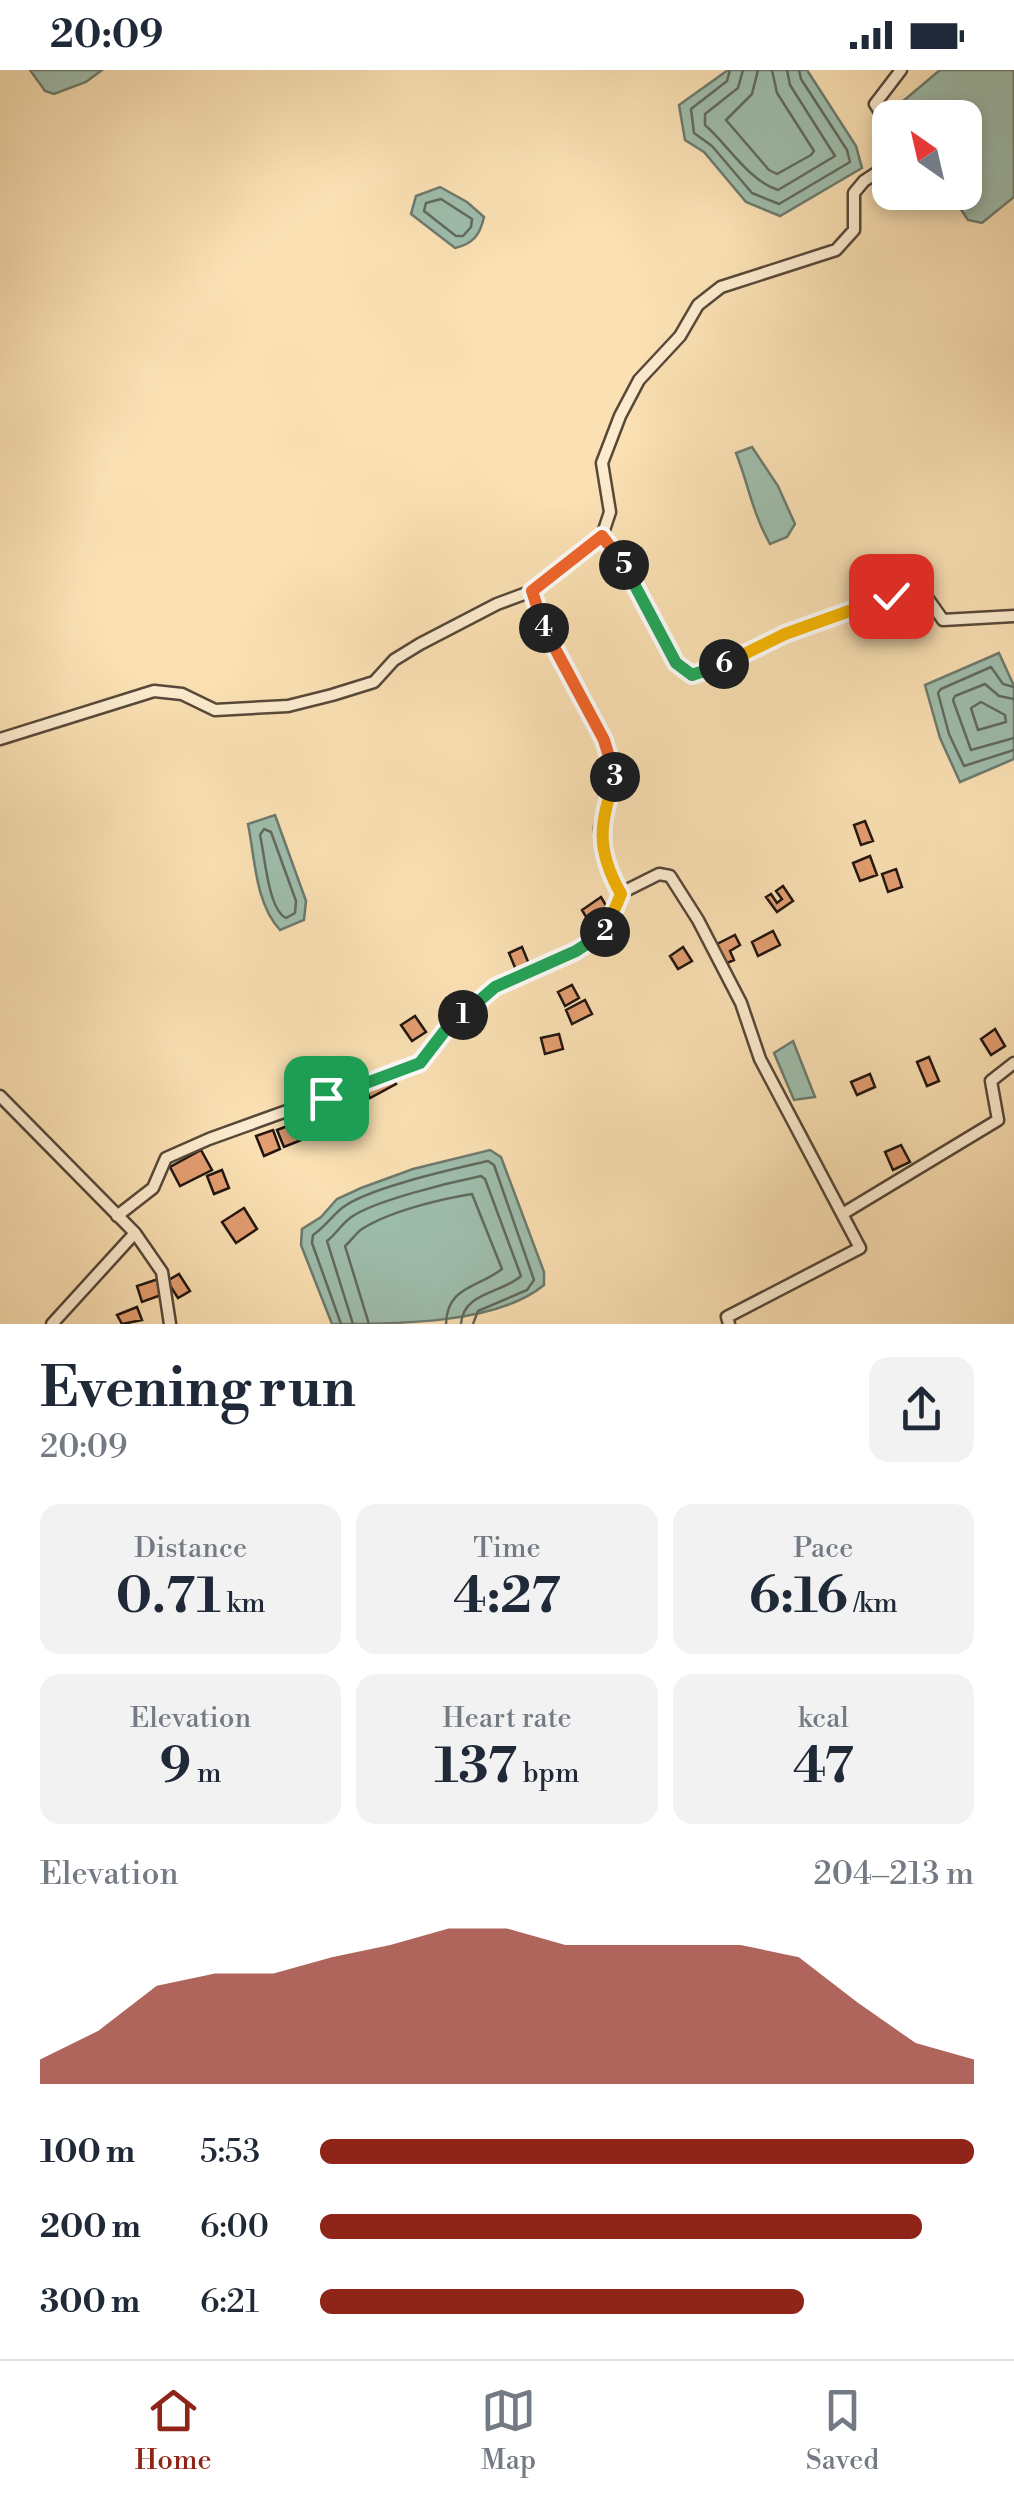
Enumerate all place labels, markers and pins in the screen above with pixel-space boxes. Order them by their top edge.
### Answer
pin: 5 [599,540,649,590]
pin [849,554,934,639]
pin: 4 [519,603,569,653]
pin: 6 [699,639,749,689]
pin: 3 [590,752,640,802]
pin: 2 [580,907,630,957]
pin: 1 [438,990,488,1040]
pin [284,1056,369,1141]

